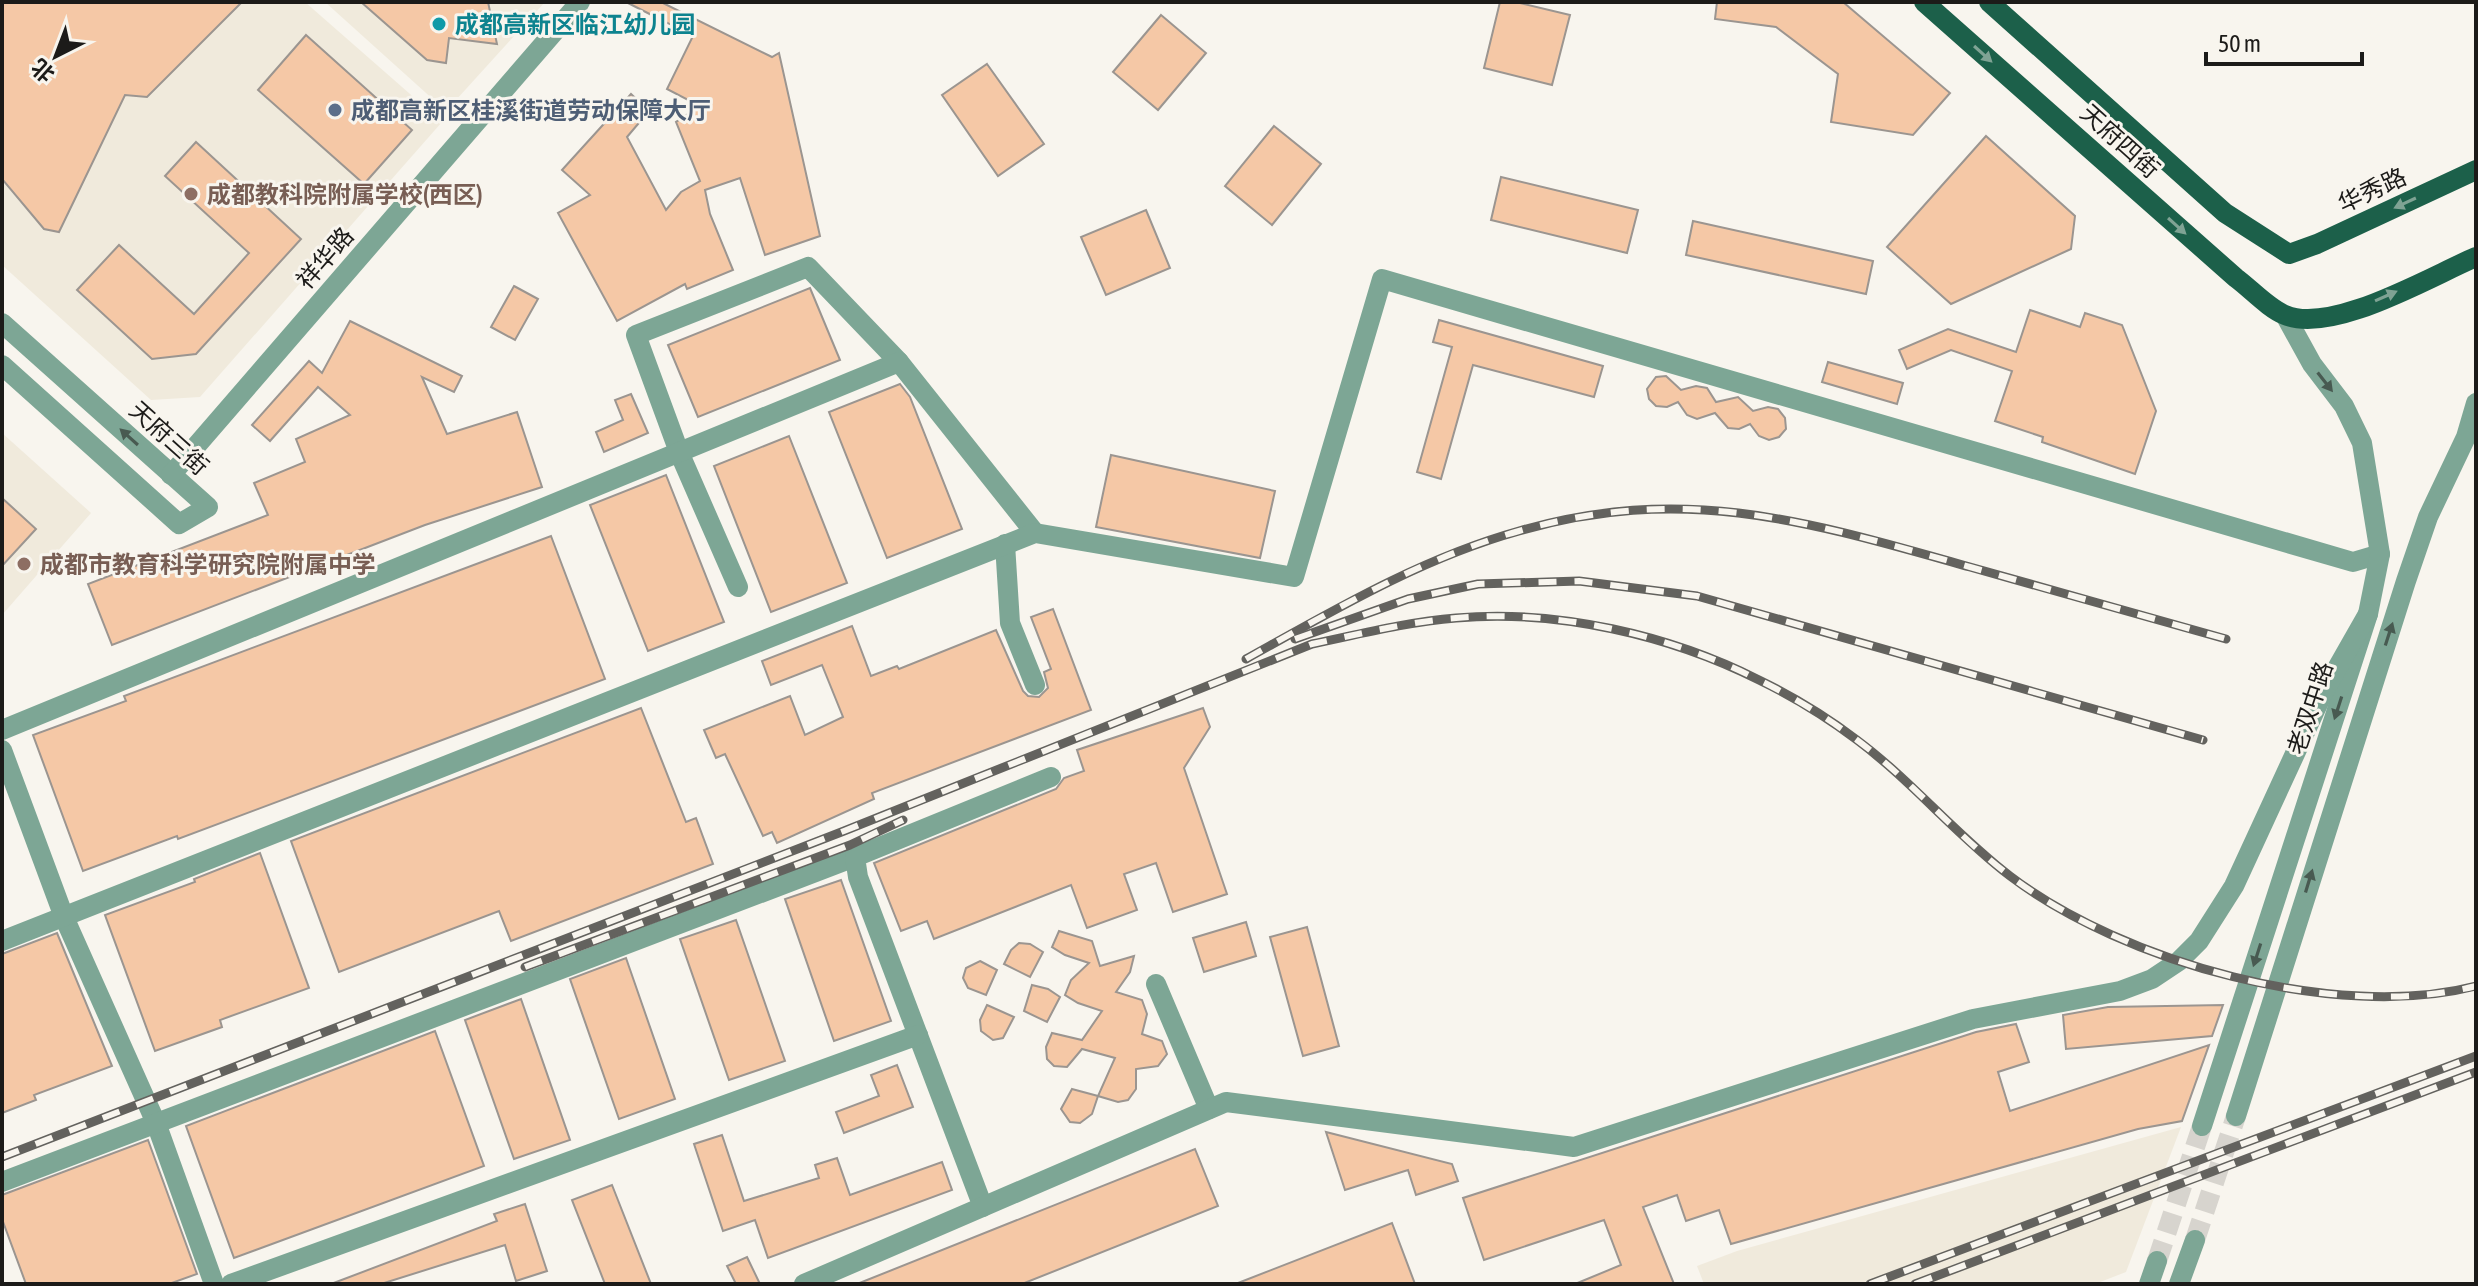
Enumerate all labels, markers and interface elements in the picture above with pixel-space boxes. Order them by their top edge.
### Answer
place label: 成都高新区临江幼儿园 [455,11,695,38]
marker: 成都高新区临江幼儿园 [430,15,448,33]
north arrow [16,16,96,96]
scale bar [2206,16,2362,66]
text: 50 m [2218,30,2261,57]
one-way arrow [1973,44,1992,62]
text: 北 [26,54,59,88]
place label: 成都高新区桂溪街道劳动保障大厅 [351,97,711,124]
street label: 天府四街 [2075,99,2165,183]
marker: 成都高新区桂溪街道劳动保障大厅 [326,101,344,119]
street label: 华秀路 [2334,163,2410,217]
place label: 成都教科院附属学校(西区) [207,181,483,208]
marker: 成都教科院附属学校(西区) [182,185,200,203]
one-way arrow [2394,196,2417,210]
one-way arrow [2167,217,2187,234]
street label: 祥华路 [291,222,359,294]
one-way arrow [2375,289,2398,303]
one-way arrow [2317,372,2333,392]
street label: 天府三街 [124,396,214,480]
one-way arrow [119,428,138,446]
place label: 成都市教育科学研究院附属中学 [40,551,376,578]
marker: 成都市教育科学研究院附属中学 [15,555,33,573]
one-way arrow [2383,621,2396,645]
street label: 老双中路 [2282,658,2338,758]
one-way arrow [2331,696,2343,720]
one-way arrow [2304,869,2316,893]
one-way arrow [2251,943,2263,967]

